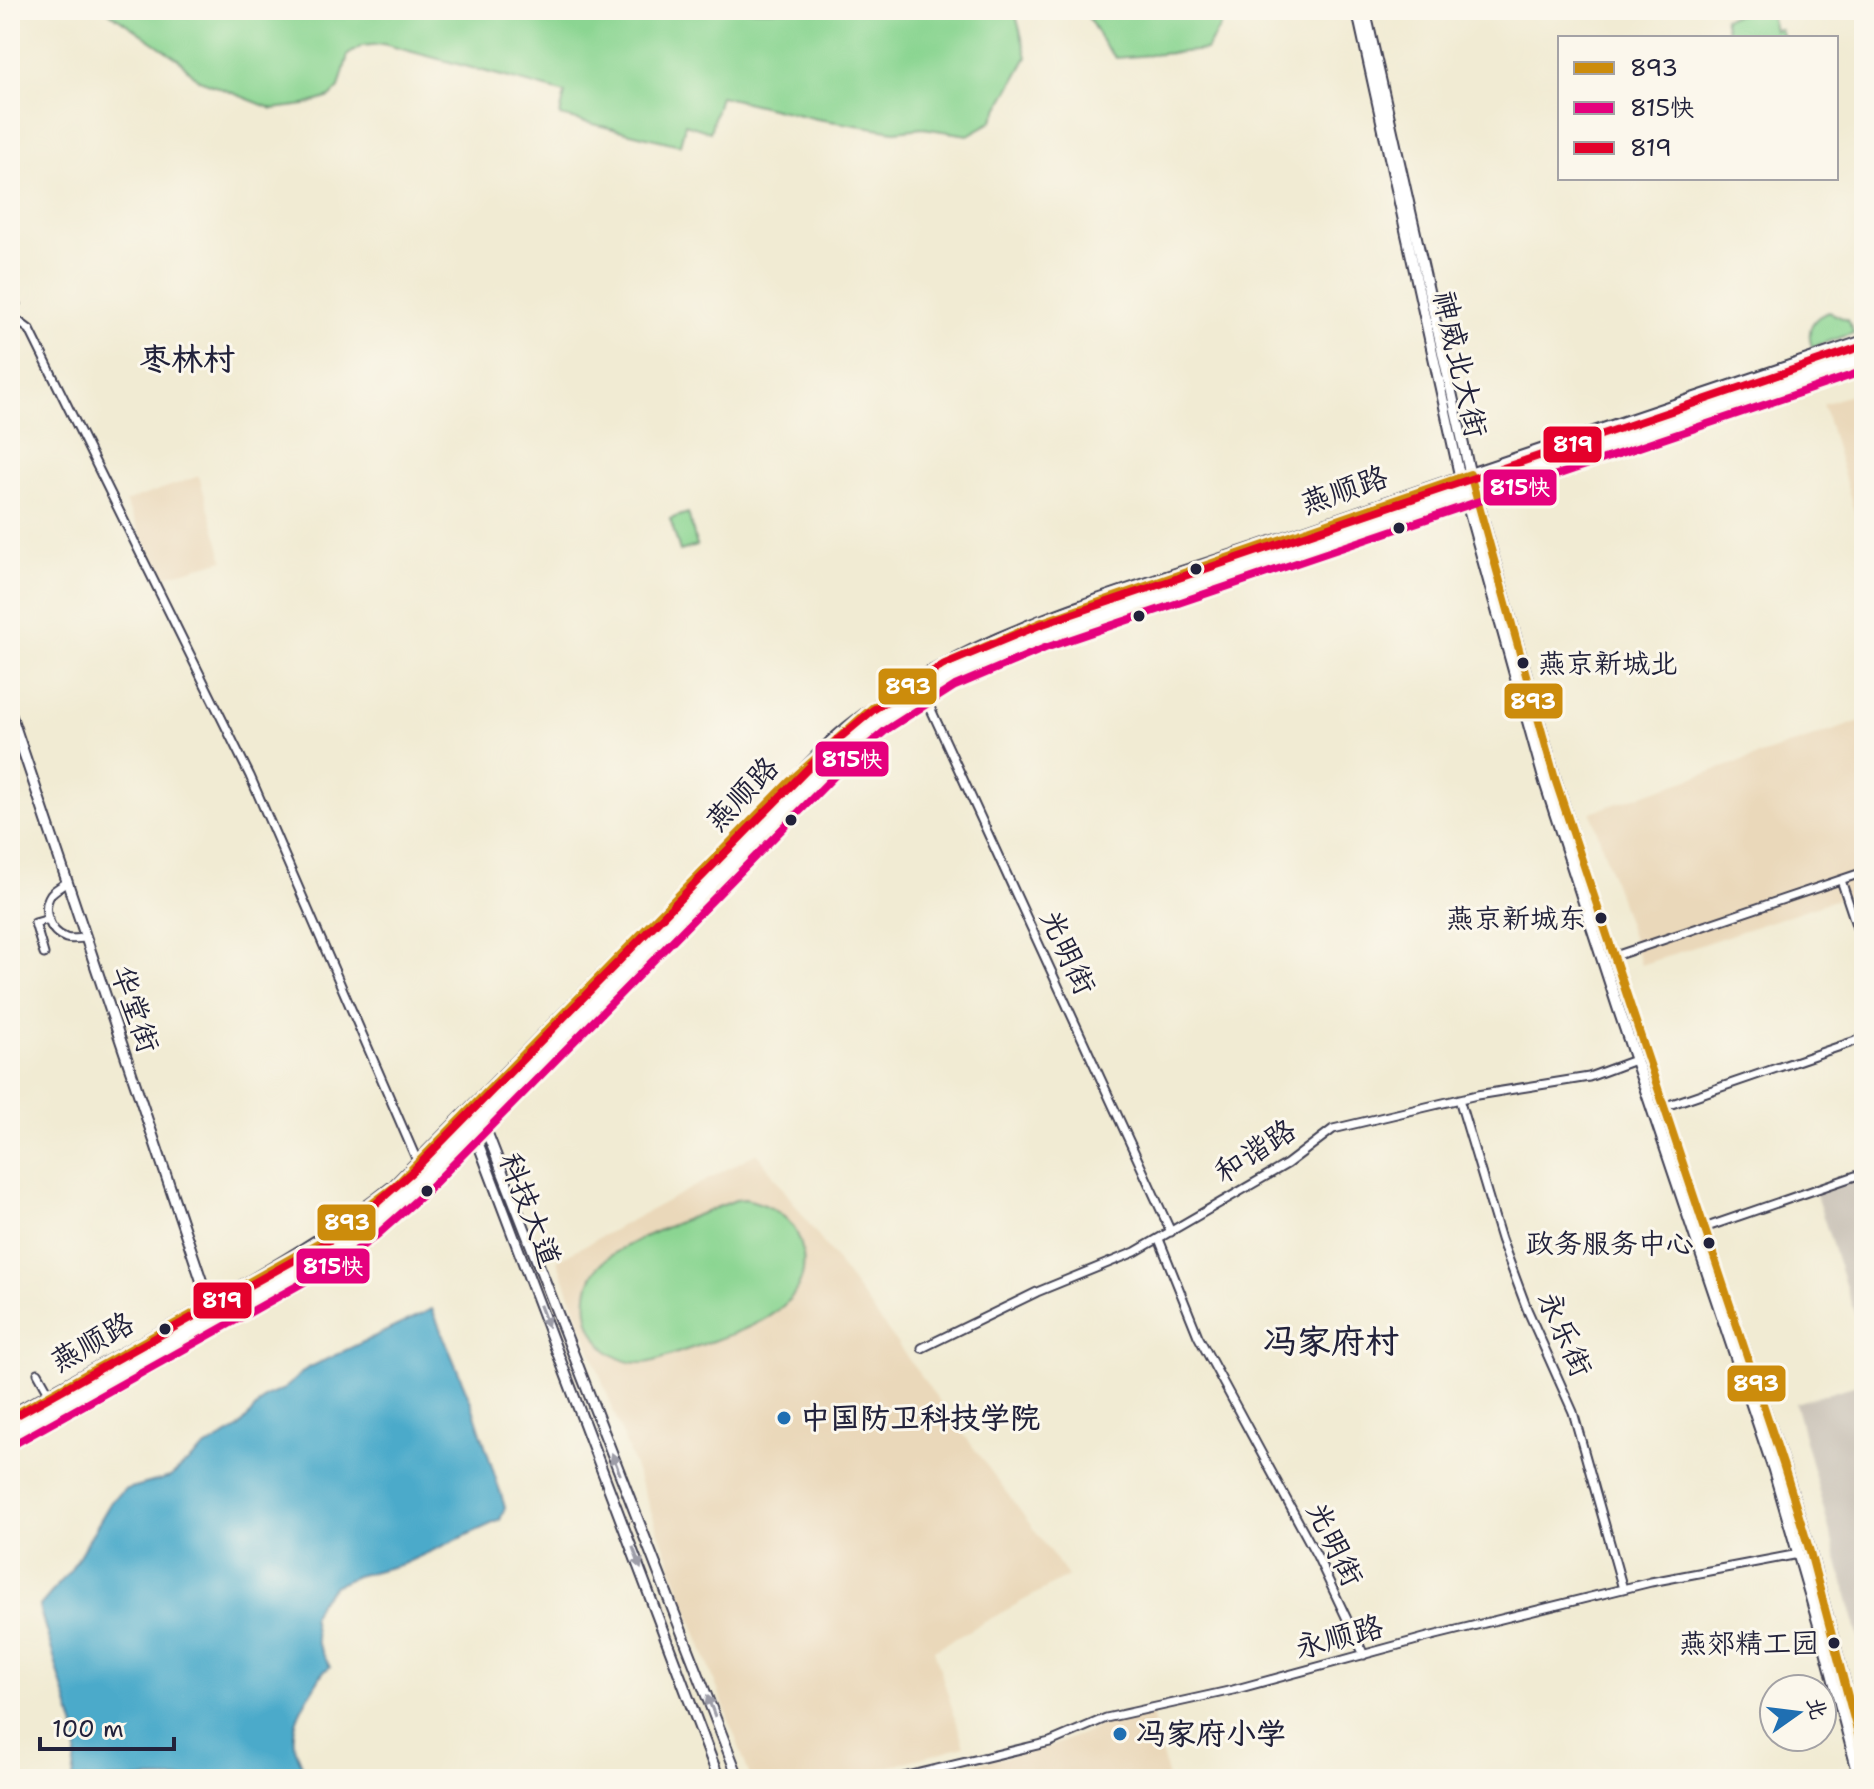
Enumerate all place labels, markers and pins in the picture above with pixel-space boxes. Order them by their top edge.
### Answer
unlabelled marker [1391,520,1407,536]
unlabelled marker [1188,561,1204,577]
unlabelled marker [1131,608,1147,624]
place label: 燕京新城北 [1538,644,1678,682]
marker: 燕京新城北 [1515,655,1531,671]
unlabelled marker [783,812,799,828]
place label: 燕京新城东 [1446,899,1586,937]
marker: 燕京新城东 [1593,910,1609,926]
unlabelled marker [419,1183,435,1199]
place label: 政务服务中心 [1526,1224,1694,1262]
marker: 政务服务中心 [1701,1235,1717,1251]
unlabelled marker [157,1321,173,1337]
place label: 中国防卫科技学院 [800,1397,1040,1438]
marker: 中国防卫科技学院 [775,1409,793,1427]
place label: 燕郊精工园 [1679,1624,1819,1662]
marker: 燕郊精工园 [1826,1635,1842,1651]
place label: 冯家府小学 [1136,1713,1286,1754]
marker: 冯家府小学 [1111,1725,1129,1743]

